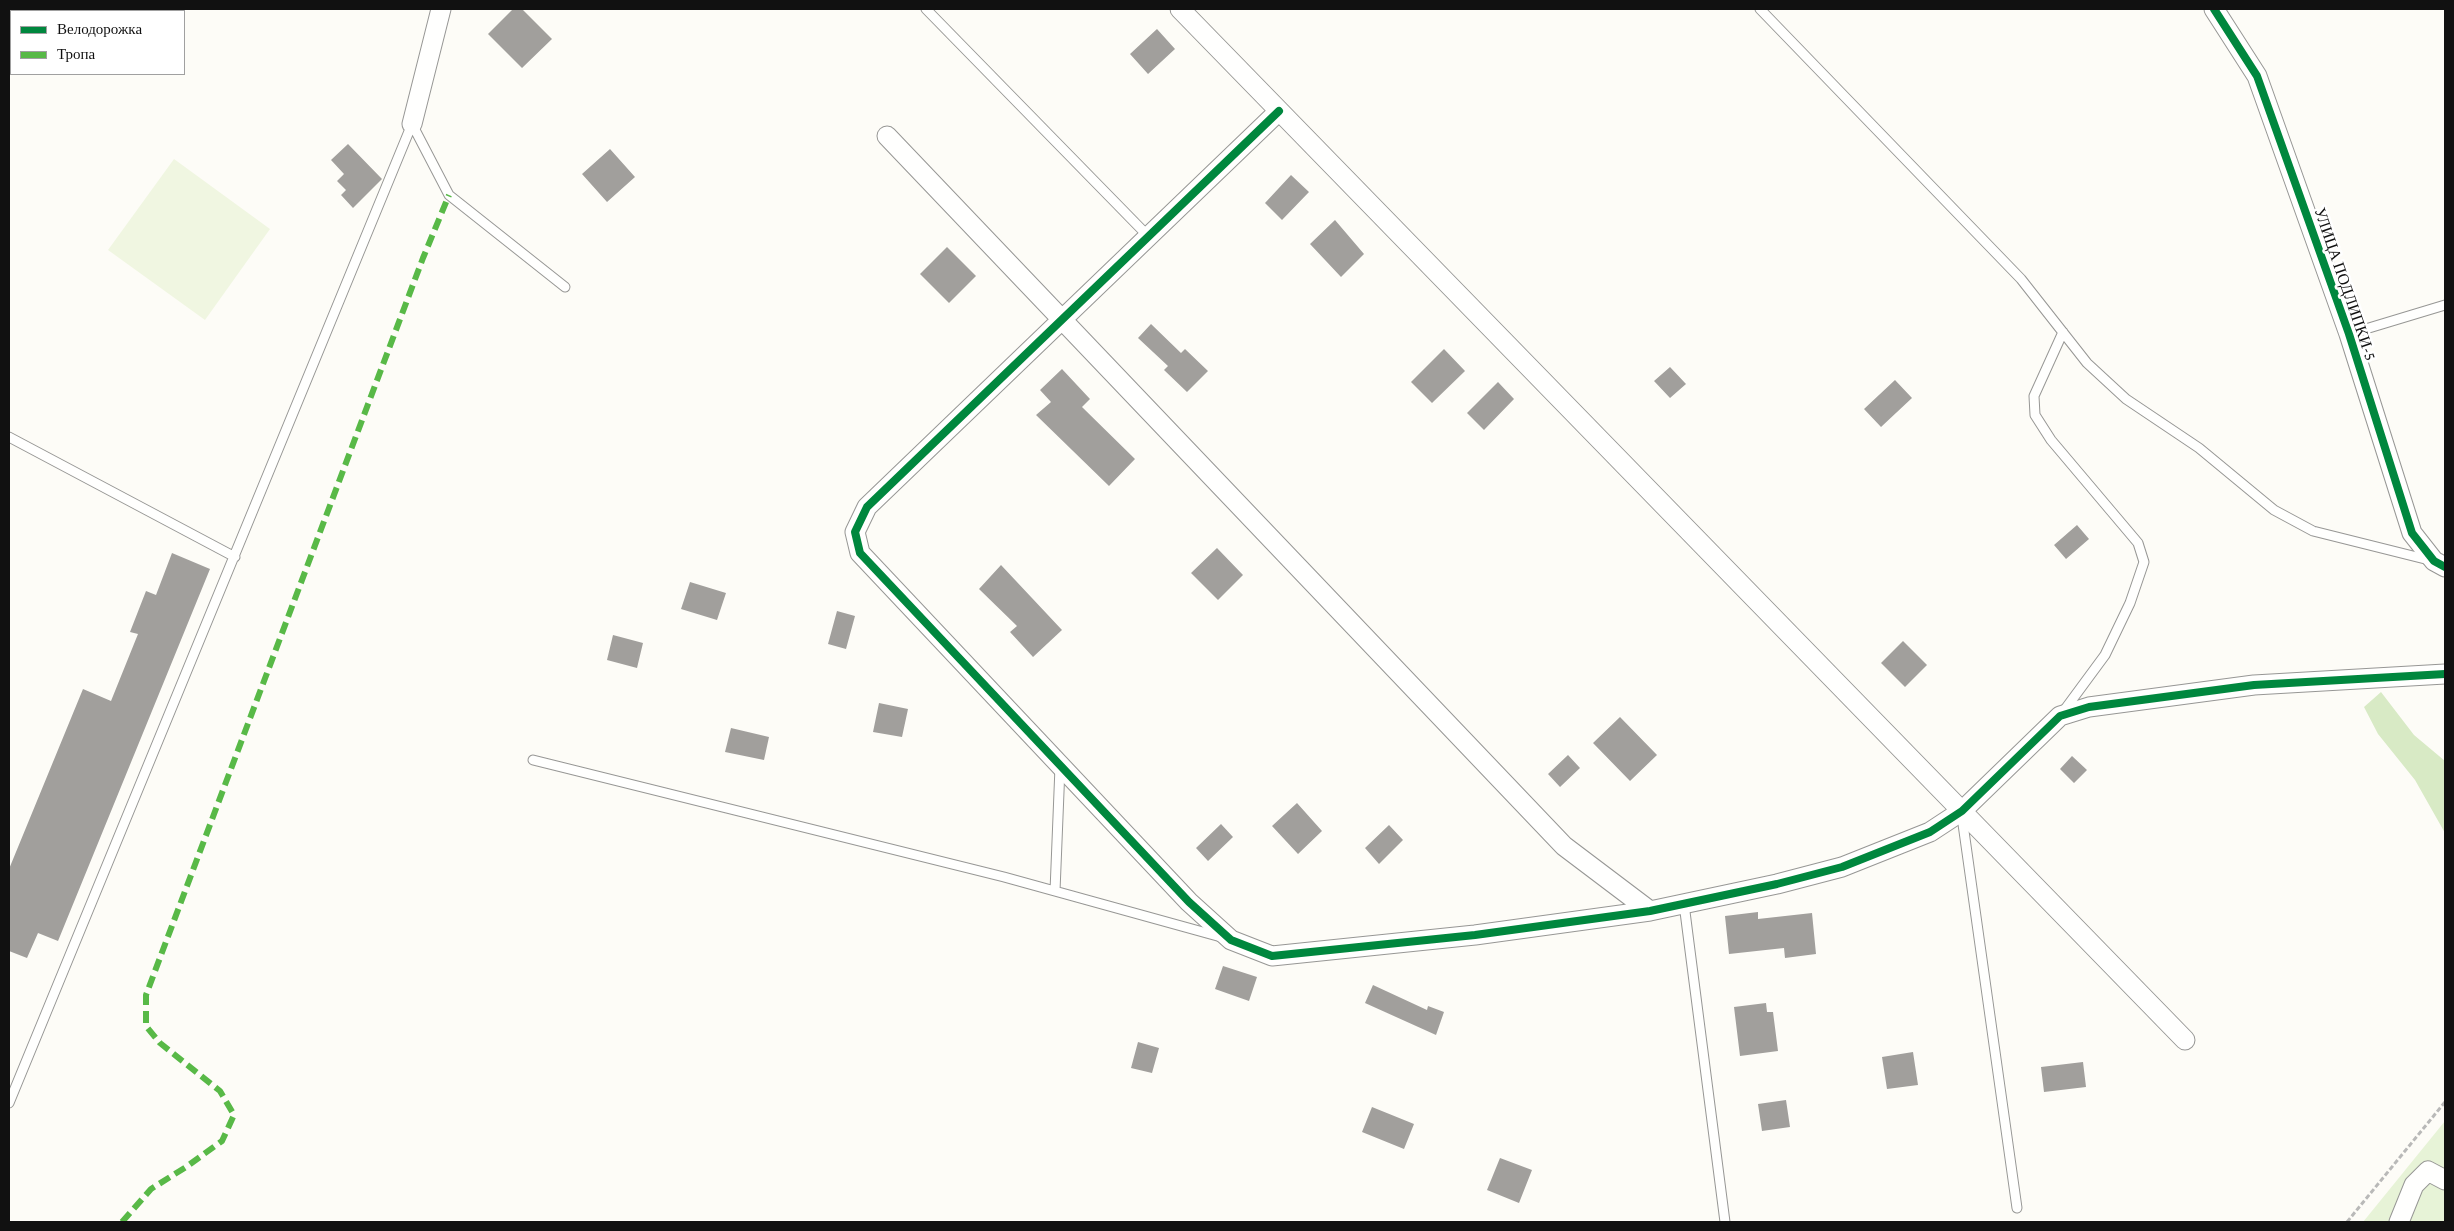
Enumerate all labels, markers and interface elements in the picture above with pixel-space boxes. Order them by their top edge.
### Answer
legend [10,10,185,75]
text: Велодорожка [57,21,142,37]
text: Тропа [57,46,95,62]
street label: УЛИЦА ПОДЛИПКИ-5 [2310,205,2380,363]

